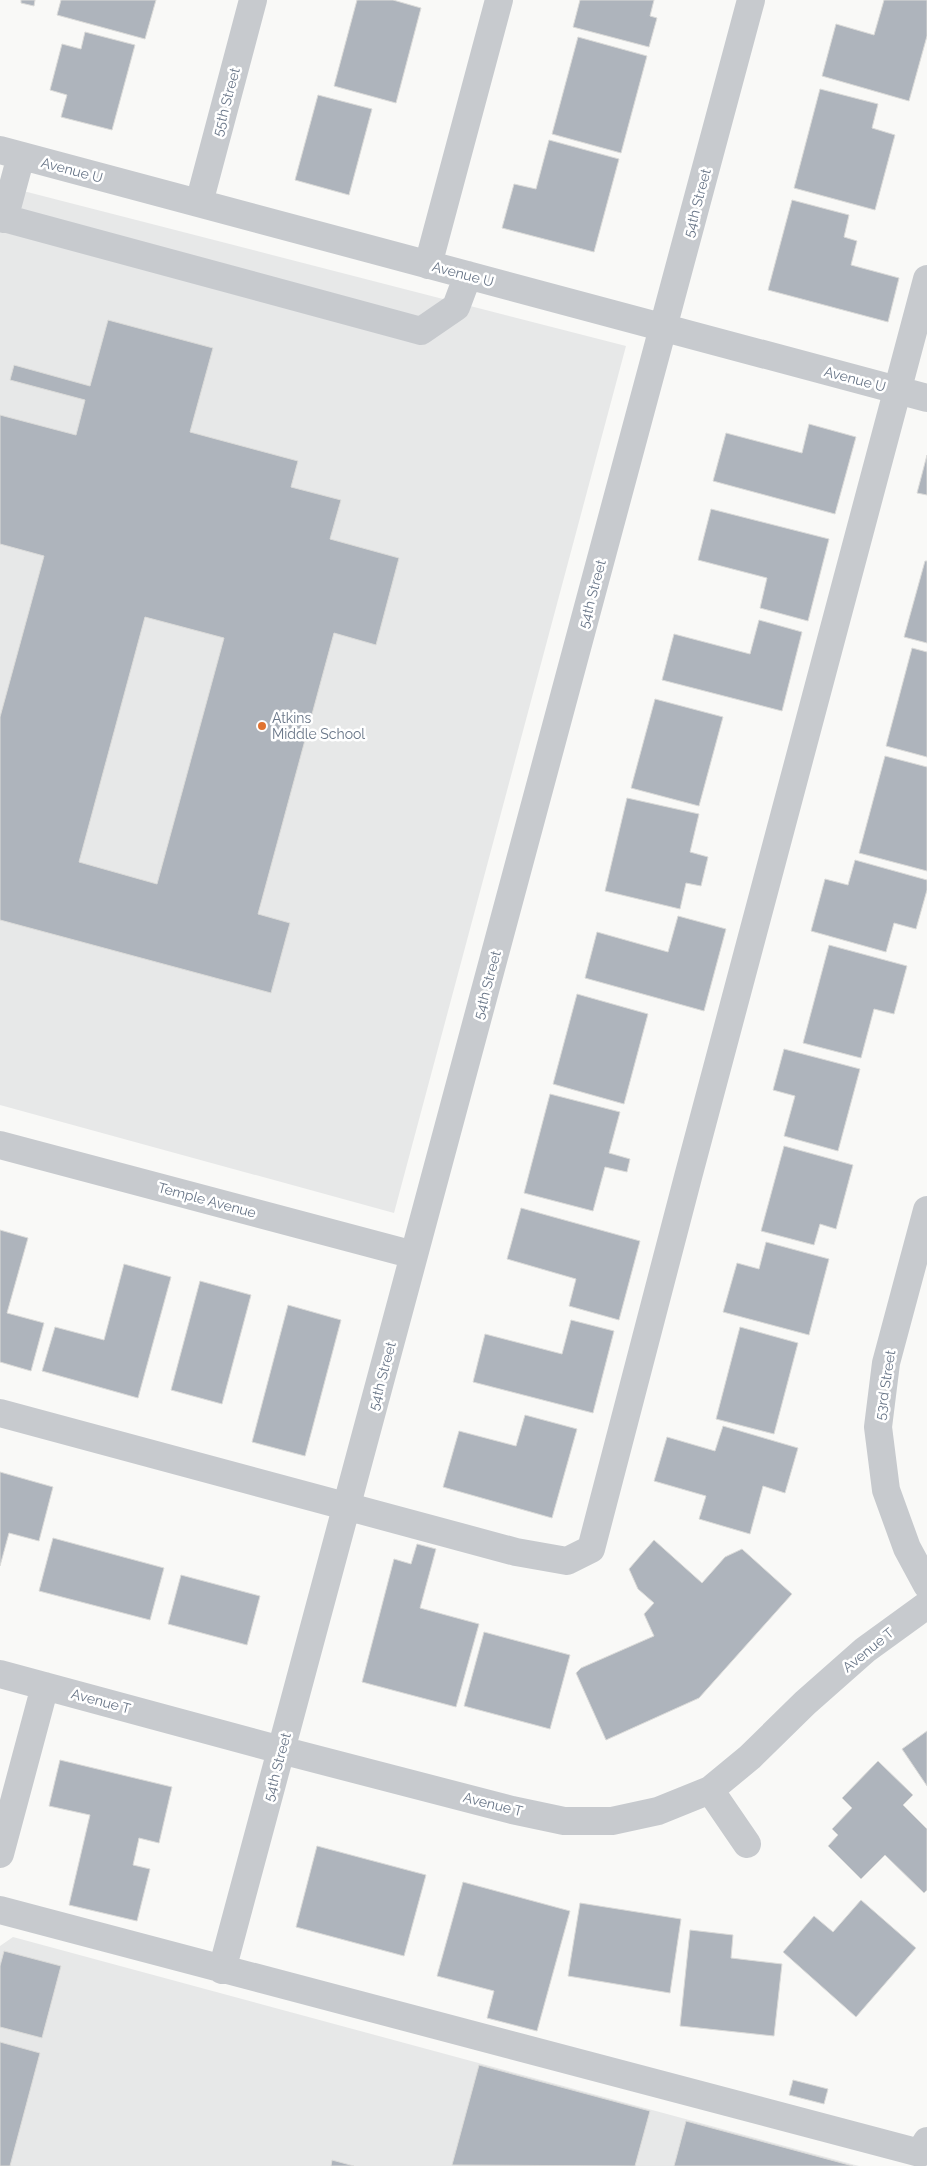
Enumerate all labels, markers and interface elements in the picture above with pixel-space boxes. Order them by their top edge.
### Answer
street label: 55th Street [209,66,243,138]
street label: Avenue U [39,154,105,186]
street label: 54th Street [680,167,714,239]
street label: Avenue U [430,258,496,290]
street label: Avenue U [822,363,888,395]
street label: 54th Street [575,558,609,630]
place label: Atkins Middle School [272,710,365,742]
marker: Atkins Middle School [256,720,268,732]
street label: 54th Street [470,949,504,1021]
street label: Temple Avenue [156,1179,258,1221]
street label: 54th Street [365,1340,399,1412]
street label: 53rd Street [872,1348,898,1421]
street label: Avenue T [839,1624,897,1675]
street label: Avenue T [70,1685,133,1717]
street label: 54th Street [260,1731,294,1803]
street label: Avenue T [462,1789,525,1819]

